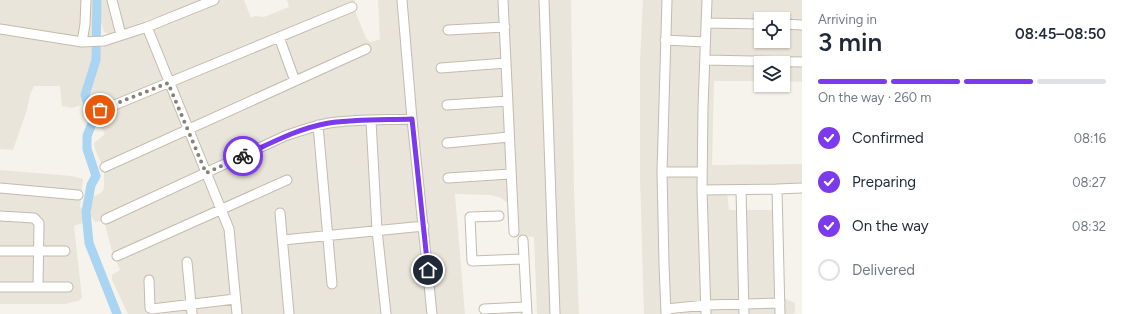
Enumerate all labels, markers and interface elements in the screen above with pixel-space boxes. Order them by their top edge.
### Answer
map controls [754,12,790,92]
button: locate [754,12,790,48]
text: Arriving in [818,12,877,27]
text: 08:45–08:50 [1015,25,1106,43]
text: 3 min [818,26,882,58]
button: layers [754,56,790,92]
text: On the way · 260 m [818,90,931,105]
pin [83,93,117,127]
icon: bag [89,99,111,121]
icon: check [818,127,840,149]
text: Confirmed [852,129,924,147]
text: 08:16 [1074,131,1106,146]
courier [223,136,263,176]
icon: bike [232,145,254,167]
icon: check [818,171,840,193]
text: Preparing [852,173,916,191]
text: 08:27 [1072,175,1106,190]
icon: check [818,215,840,237]
text: On the way [852,217,929,235]
text: 08:32 [1072,219,1106,234]
pin [411,253,445,287]
icon: home [417,259,439,281]
text: Delivered [852,261,915,279]

